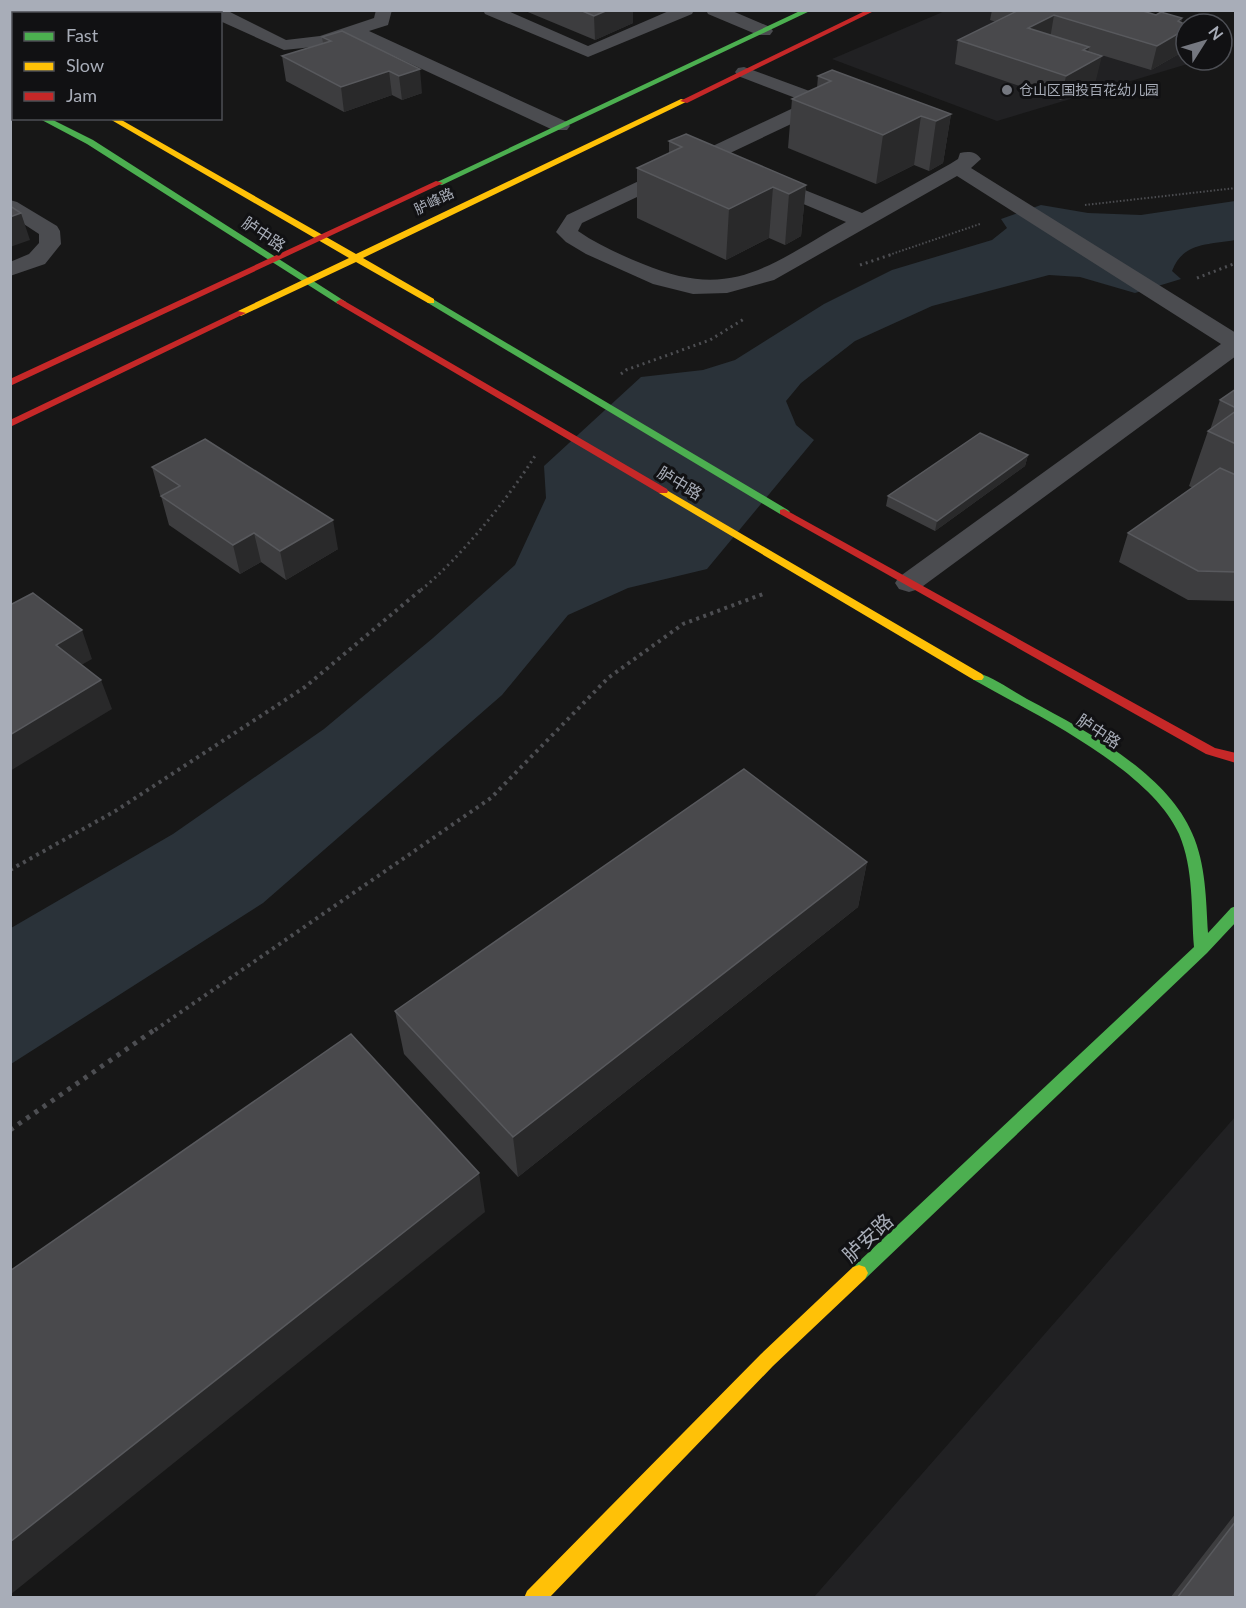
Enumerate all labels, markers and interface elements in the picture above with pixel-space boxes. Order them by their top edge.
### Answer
legend [12,12,222,120]
north arrow [1174,12,1234,72]
text: N [1205,22,1228,43]
text: Fast [66,24,99,46]
text: Slow [66,54,104,76]
place label: 仓山区国投百花幼儿园 [1019,81,1159,98]
marker: 仓山区国投百花幼儿园 [1000,83,1014,97]
text: Jam [66,84,97,106]
street label: 胪峰路 [411,184,456,217]
street label: 胪中路 [239,212,289,255]
street label: 胪中路 [655,462,706,503]
street label: 胪中路 [1074,710,1125,752]
street label: 胪安路 [837,1208,897,1267]

